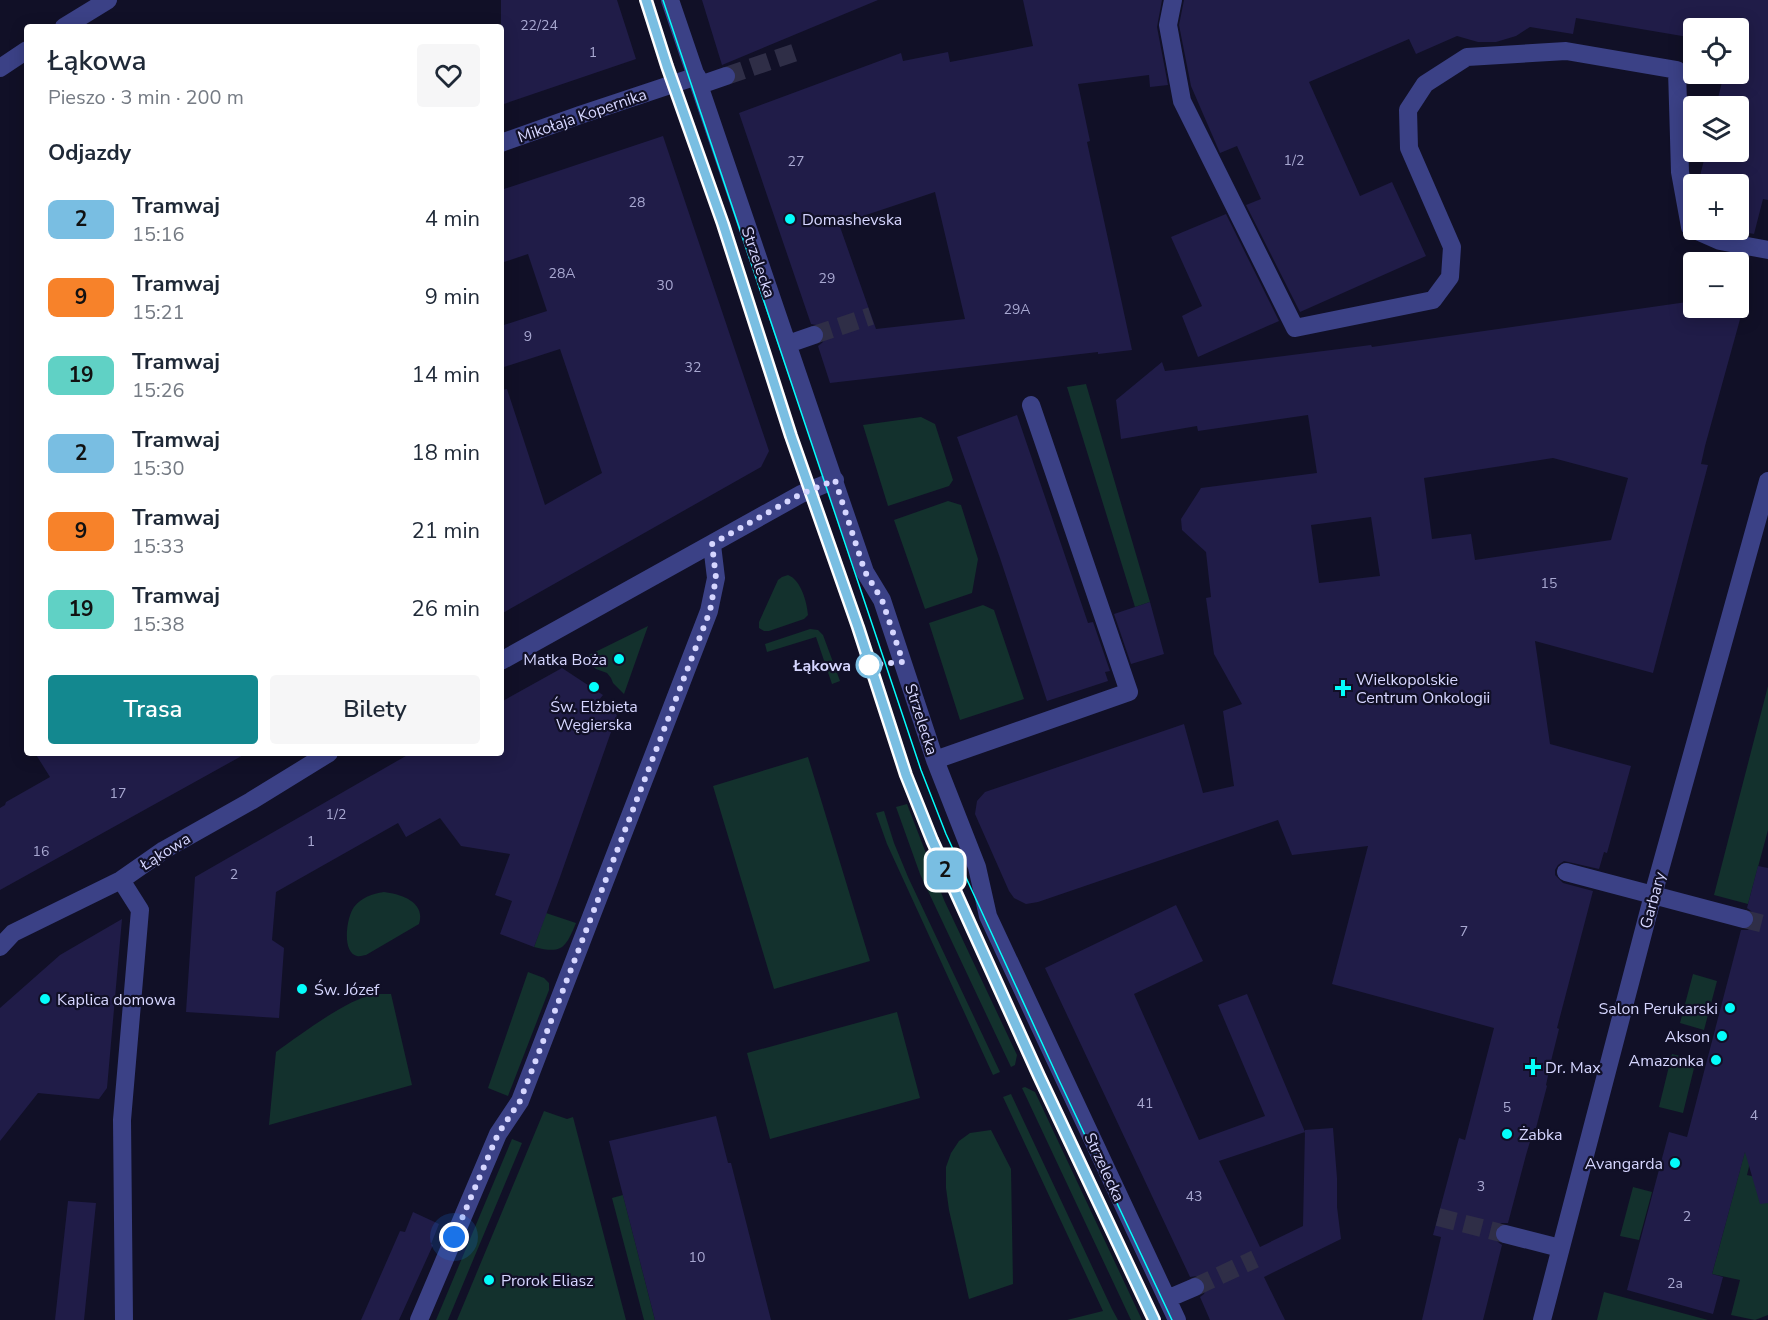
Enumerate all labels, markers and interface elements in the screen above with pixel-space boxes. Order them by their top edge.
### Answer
house number: 22/24 [520,16,558,35]
map controls [1683,18,1749,318]
button: locate [1683,18,1749,84]
text: Łąkowa [48,42,147,80]
house number: 1 [589,43,597,62]
button: heart [417,44,480,107]
text: Pieszo · 3 min · 200 m [48,84,244,111]
street label: Mikołaja Kopernika [515,84,650,148]
button: layers [1683,96,1749,162]
text: Odjazdy [48,138,131,168]
house number: 1/2 [1284,151,1304,170]
house number: 27 [788,152,804,171]
button: + [1683,174,1749,240]
text: Tramwaj [132,191,220,221]
house number: 28 [629,193,645,212]
text: 4 min [425,204,480,234]
text: 2 [75,205,87,233]
place label: Domashevska [802,209,902,231]
marker: Domashevska [783,212,797,226]
text: 15:16 [132,221,185,248]
street label: Strzelecka [736,224,780,301]
button: − [1683,252,1749,318]
house number: 28A [548,264,576,283]
text: Tramwaj [132,269,220,299]
house number: 29 [819,269,835,288]
house number: 30 [657,276,673,295]
text: 9 min [425,282,480,312]
text: 9 [75,283,87,311]
text: 15:21 [132,299,185,326]
house number: 29A [1003,300,1031,319]
house number: 9 [524,327,532,346]
text: Tramwaj [132,347,220,377]
house number: 32 [685,358,701,377]
text: 14 min [412,360,480,390]
text: 19 [68,361,94,389]
text: 15:26 [132,377,185,404]
text: Tramwaj [132,425,220,455]
text: 18 min [412,438,480,468]
text: 2 [75,439,87,467]
text: 15:30 [132,455,185,482]
text: Tramwaj [132,503,220,533]
text: 21 min [412,516,480,546]
text: 9 [75,517,87,545]
text: 15:33 [132,533,185,560]
house number: 15 [1541,574,1557,593]
text: Tramwaj [132,581,220,611]
text: 26 min [412,594,480,624]
text: 19 [68,595,94,623]
text: 15:38 [132,611,185,638]
place label: Matka Boża [523,649,607,671]
marker: Matka Boża [612,652,626,666]
marker: Łąkowa [856,652,882,678]
place label: Łąkowa [793,655,851,677]
place label: Wielkopolskie Centrum Onkologii [1356,669,1490,709]
button: Trasa [48,675,258,744]
button: Bilety [270,675,480,744]
marker: Wielkopolskie Centrum Onkologii [1334,679,1352,697]
marker: Św. Elżbieta Węgierska [587,680,601,694]
street label: Strzelecka [899,681,943,758]
place label: Św. Elżbieta Węgierska [550,696,638,736]
house number: 17 [110,784,126,803]
house number: 1/2 [326,805,346,824]
street label: Łąkowa [135,828,195,876]
house number: 1 [307,832,315,851]
house number: 16 [33,842,49,861]
line badge: 2 [926,850,964,890]
text: 2 [939,856,951,884]
house number: 2 [230,865,238,884]
street label: Garbary [1635,869,1671,931]
house number: 7 [1460,922,1468,941]
place label: Św. Józef [314,979,380,1001]
marker: Św. Józef [295,982,309,996]
place label: Kaplica domowa [57,989,176,1011]
marker: Kaplica domowa [38,992,52,1006]
place label: Salon Perukarski [1598,998,1718,1020]
marker: Salon Perukarski [1723,1001,1737,1015]
place label: Akson [1665,1026,1710,1048]
marker: Akson [1715,1029,1729,1043]
place label: Amazonka [1629,1050,1704,1072]
marker: Amazonka [1709,1053,1723,1067]
place label: Dr. Max [1545,1057,1601,1079]
marker: Dr. Max [1526,1060,1540,1074]
house number: 41 [1137,1094,1153,1113]
house number: 5 [1503,1098,1511,1117]
house number: 4 [1750,1106,1758,1125]
place label: Żabka [1519,1124,1562,1146]
marker: Żabka [1500,1127,1514,1141]
street label: Strzelecka [1079,1129,1130,1206]
place label: Avangarda [1585,1153,1663,1175]
marker: Avangarda [1668,1156,1682,1170]
house number: 3 [1477,1177,1485,1196]
house number: 43 [1186,1187,1202,1206]
house number: 2 [1683,1207,1691,1226]
your location [439,1222,469,1252]
house number: 10 [689,1248,705,1267]
place label: Prorok Eliasz [501,1270,593,1292]
marker: Prorok Eliasz [482,1273,496,1287]
house number: 2a [1667,1274,1683,1293]

